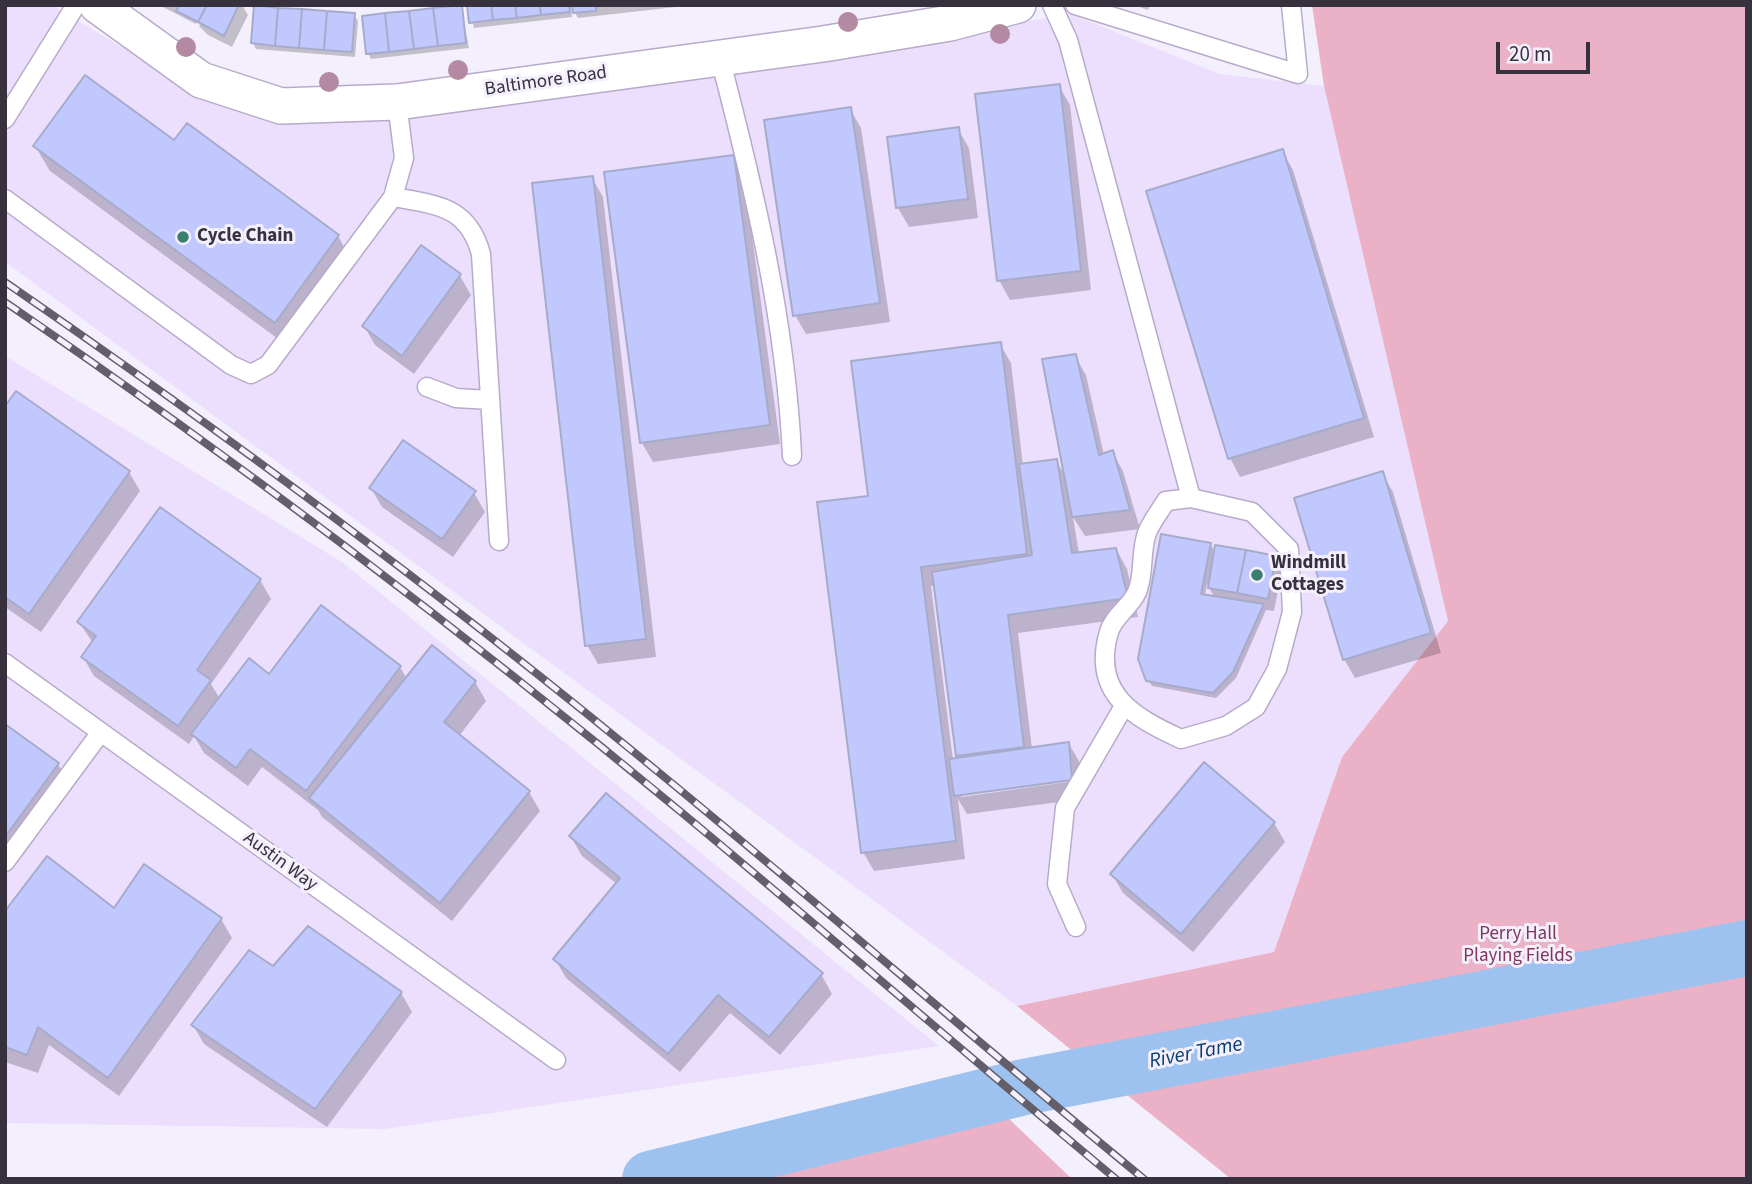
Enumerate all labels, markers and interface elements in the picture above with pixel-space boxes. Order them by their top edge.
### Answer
scale bar [1500,28,1594,72]
text: 20 m [1509,39,1551,69]
street label: Baltimore Road [483,62,609,102]
place label: Cycle Chain [197,226,293,248]
marker: Cycle Chain [175,229,191,245]
place label: Windmill Cottages [1271,553,1346,597]
marker: Windmill Cottages [1249,567,1265,583]
street label: Austin Way [238,827,322,897]
park label: Perry Hall Playing Fields [1463,924,1573,968]
water label: River Tame [1147,1033,1245,1075]

